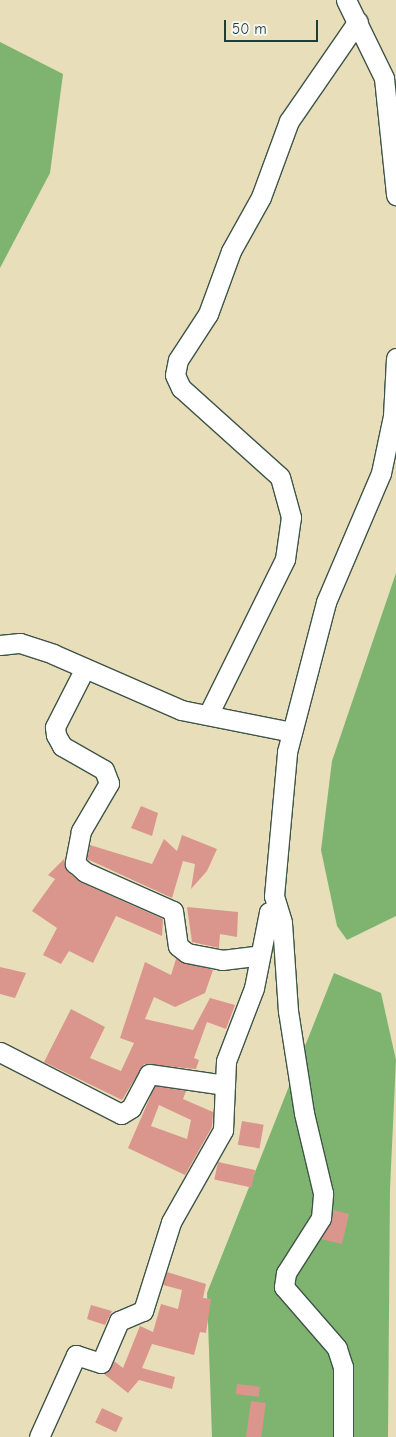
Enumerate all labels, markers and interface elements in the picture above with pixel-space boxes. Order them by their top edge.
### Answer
scale bar [226,10,320,42]
text: 50 m [232,20,267,38]

